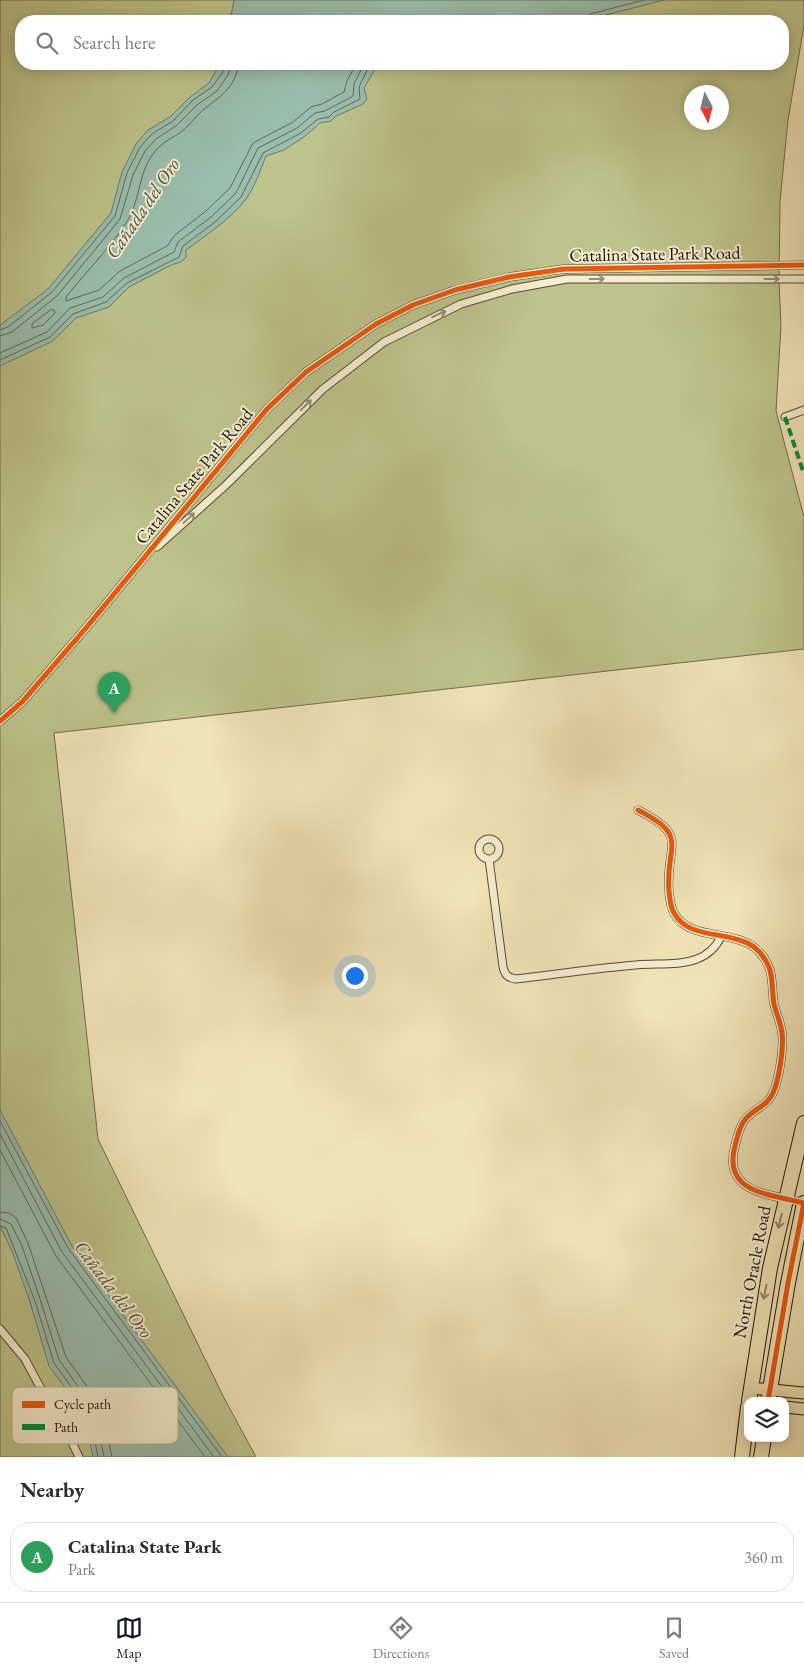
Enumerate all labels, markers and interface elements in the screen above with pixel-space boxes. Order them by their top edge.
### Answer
search box [15,15,789,70]
icon: search [33,29,61,57]
text: Search here [73,30,155,55]
north arrow [684,85,729,130]
water label: Cañada del Oro [100,153,185,263]
street label: Catalina State Park Road [569,240,742,266]
one-way arrow [588,274,605,284]
one-way arrow [764,274,780,284]
one-way arrow [431,308,446,318]
one-way arrow [300,400,312,412]
street label: Catalina State Park Road [130,402,258,549]
one-way arrow [183,512,196,524]
pin: A [98,672,130,713]
your location [342,963,368,989]
street label: North Oracle Road [727,1203,776,1340]
one-way arrow [775,1213,784,1229]
water label: Cañada del Oro [69,1236,158,1343]
one-way arrow [760,1284,769,1300]
legend [12,1387,178,1444]
text: Cycle path [54,1395,111,1413]
map controls [744,1397,789,1442]
button: layers [744,1397,789,1442]
text: Path [54,1418,78,1436]
text: Nearby [20,1476,84,1503]
text: Catalina State Park [68,1534,222,1559]
text: A [31,1547,43,1568]
text: 360 m [744,1547,783,1568]
text: Park [68,1559,95,1580]
tab: Map [115,1614,143,1662]
tab: Directions [373,1614,429,1662]
tab: Saved [659,1614,689,1662]

